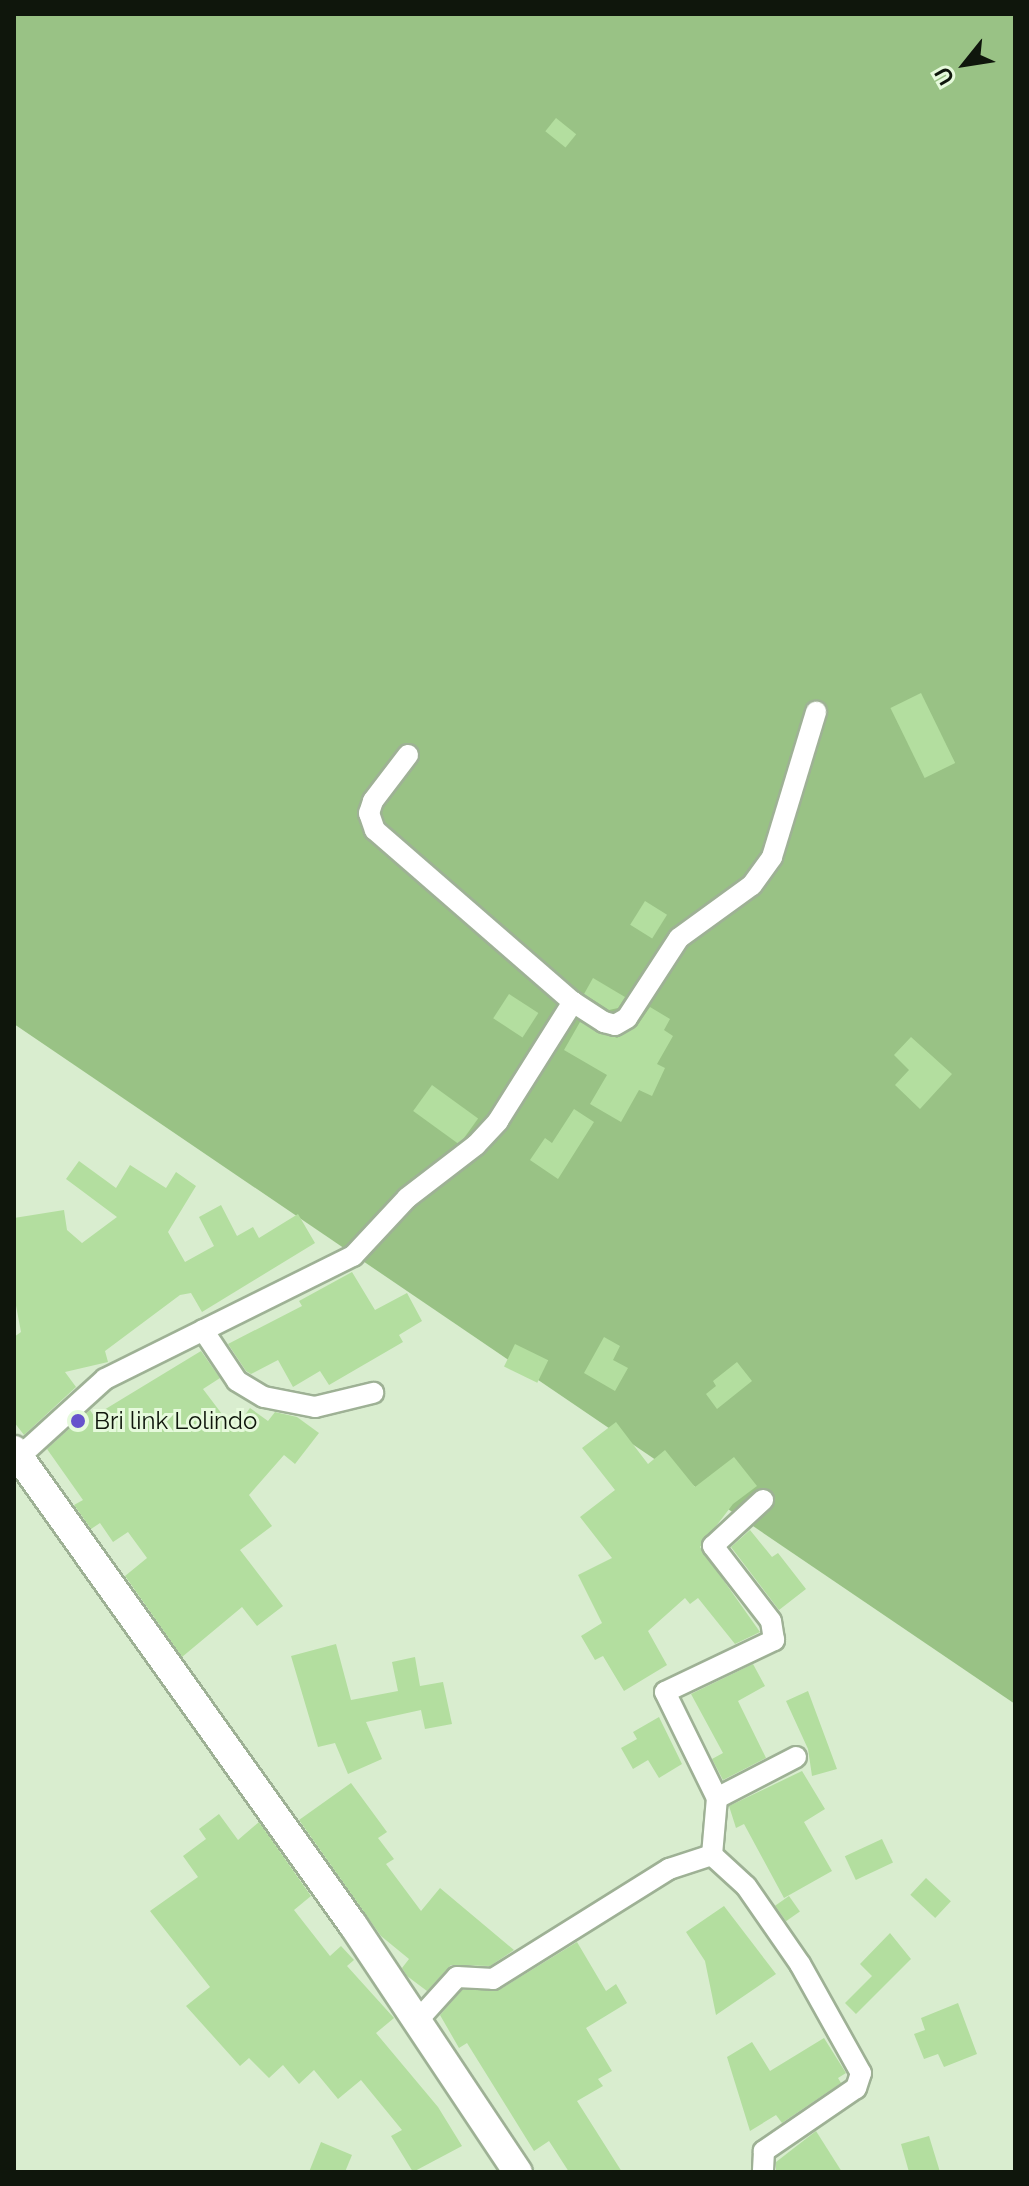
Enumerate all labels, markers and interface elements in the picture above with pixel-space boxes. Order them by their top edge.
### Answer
north arrow [925,24,1005,104]
text: U [929,62,960,90]
place label: Bri link Lolindo [94,1407,257,1435]
marker: Bri link Lolindo [69,1412,87,1430]

